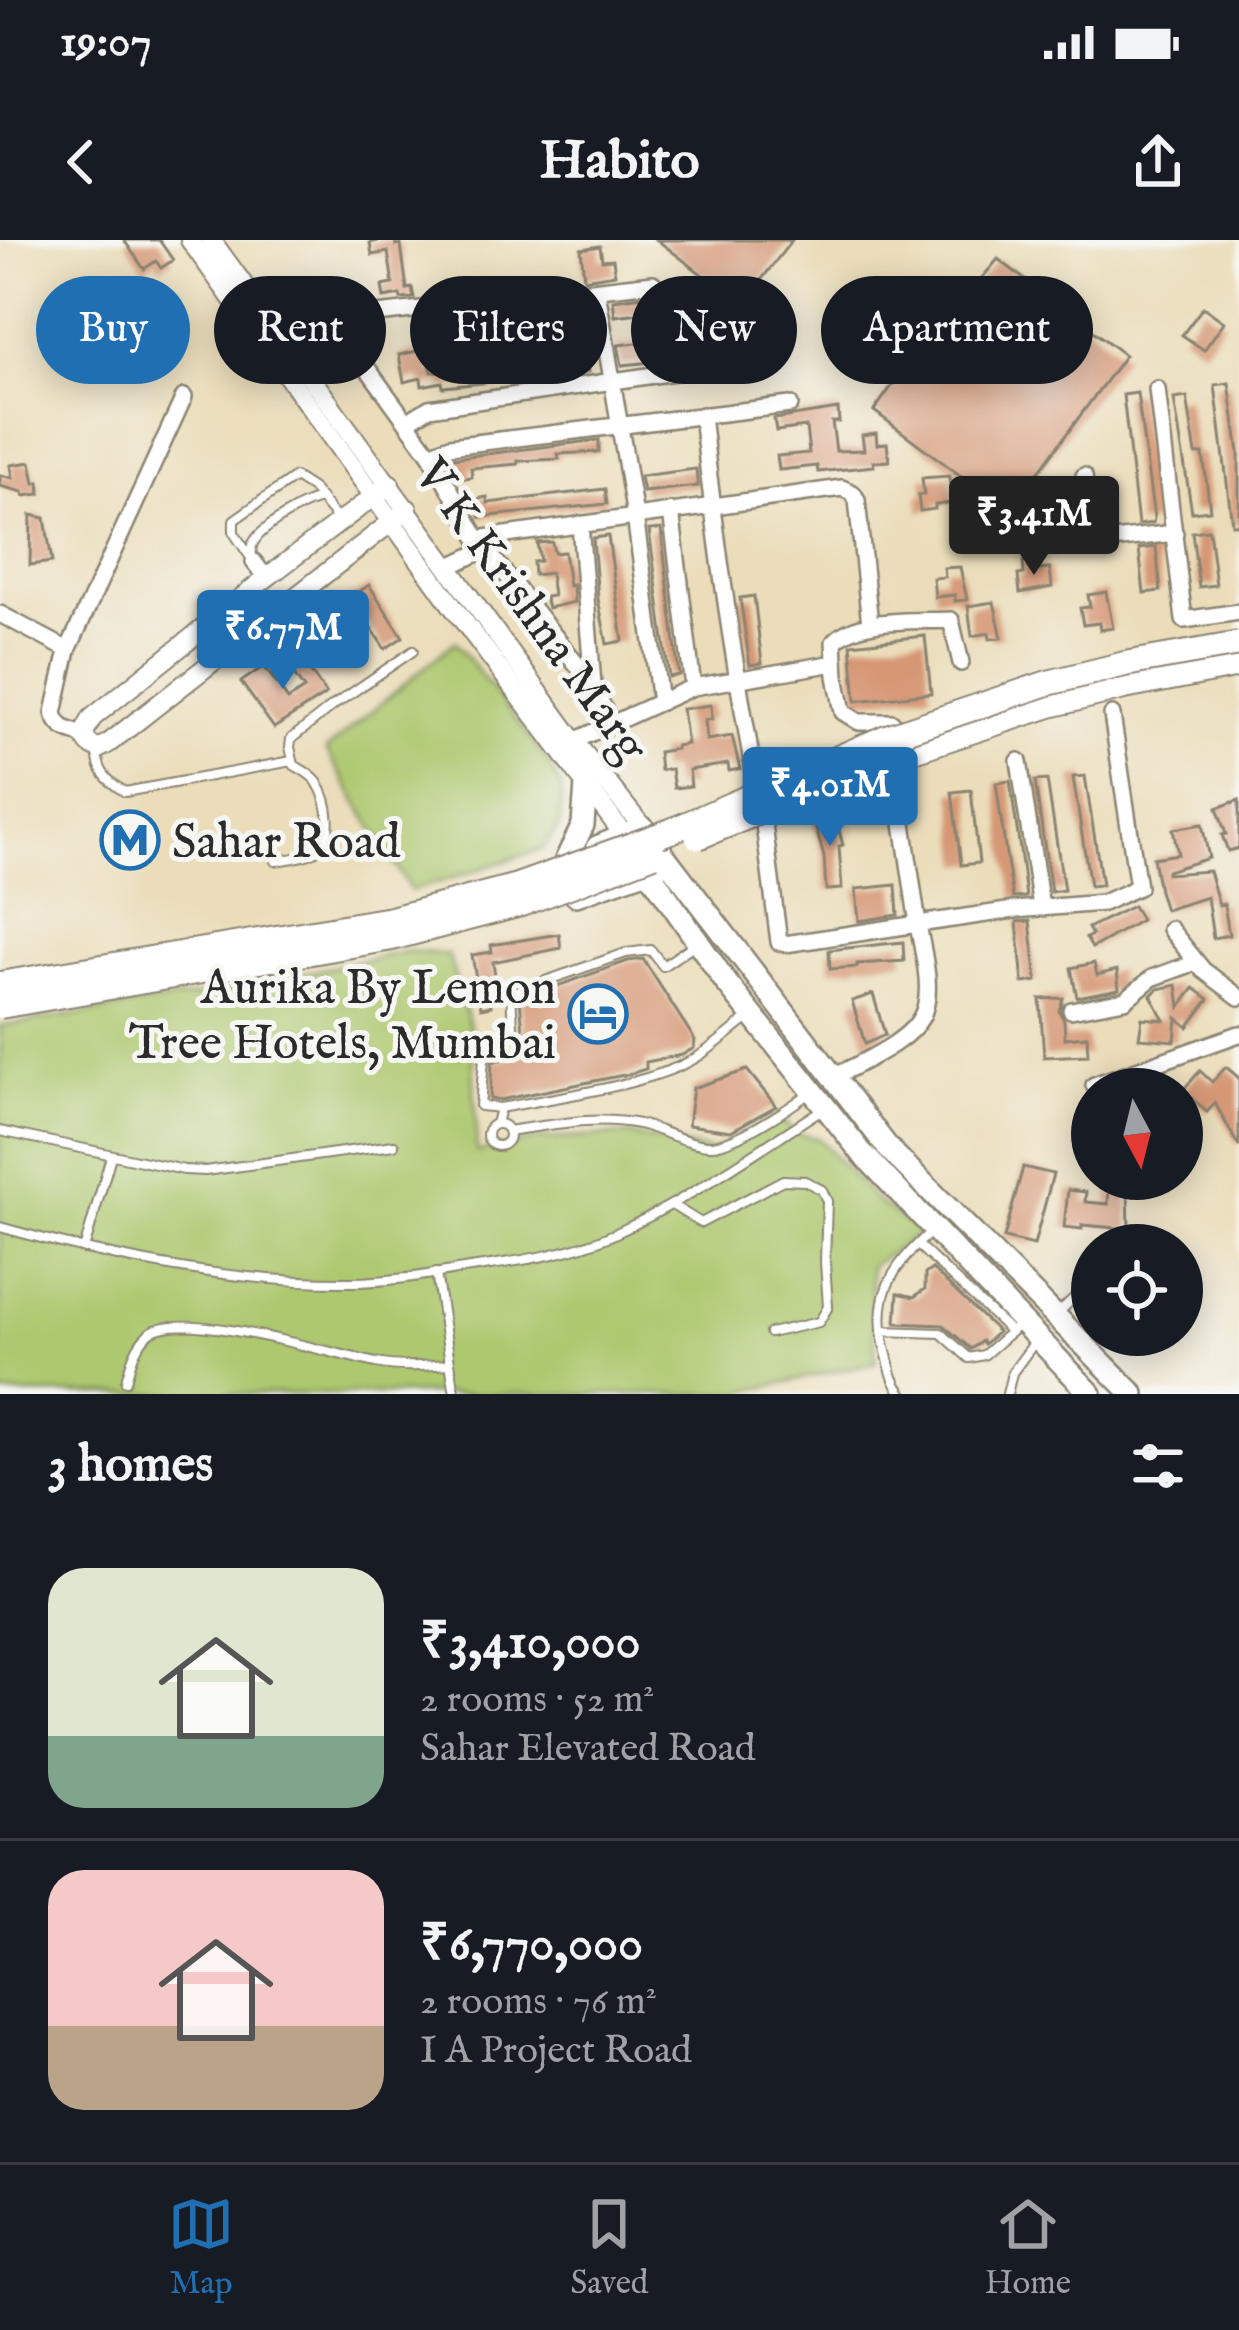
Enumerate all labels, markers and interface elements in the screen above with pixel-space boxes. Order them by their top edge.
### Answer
text: 19:07 [60,14,151,71]
text: Habito [539,128,700,197]
icon: back [48,129,114,195]
icon: share [1125,129,1191,195]
chip: Buy [36,276,190,384]
chip: Rent [214,276,386,384]
chip: Filters [410,276,607,384]
chip: New [631,276,797,384]
chip: Apartment [821,276,1093,384]
street label: V K Krishna Marg [399,447,661,776]
pin: ₹3.41M [936,476,1132,578]
text: ₹3.41M [976,490,1092,539]
pin: ₹6.77M [185,590,381,692]
text: ₹6.77M [224,604,342,653]
pin: ₹4.01M [732,747,928,849]
text: ₹4.01M [770,761,890,810]
metro station icon: Sahar Road [99,809,161,871]
place label: Sahar Road [172,814,401,874]
place label: Aurika By Lemon Tree Hotels, Mumbai [129,960,556,1075]
hotel icon: Aurika By Lemon Tree Hotels, Mumbai [567,983,629,1045]
north arrow [1071,1068,1203,1200]
map controls [1071,1068,1203,1356]
button: locate [1071,1224,1203,1356]
icon: filters [1125,1433,1191,1499]
text: 3 homes [48,1434,213,1499]
text: ₹3,410,000 [420,1611,641,1676]
icon: home [144,1616,288,1760]
text: 2 rooms · 52 m² [420,1676,654,1725]
text: Sahar Elevated Road [420,1725,756,1774]
text: ₹6,770,000 [420,1913,643,1978]
icon: home [144,1918,288,2062]
text: 2 rooms · 76 m² [420,1978,657,2027]
text: I A Project Road [420,2027,692,2076]
tab: Map [168,2191,234,2305]
tab: Saved [570,2191,648,2305]
tab: Home [985,2191,1071,2305]

